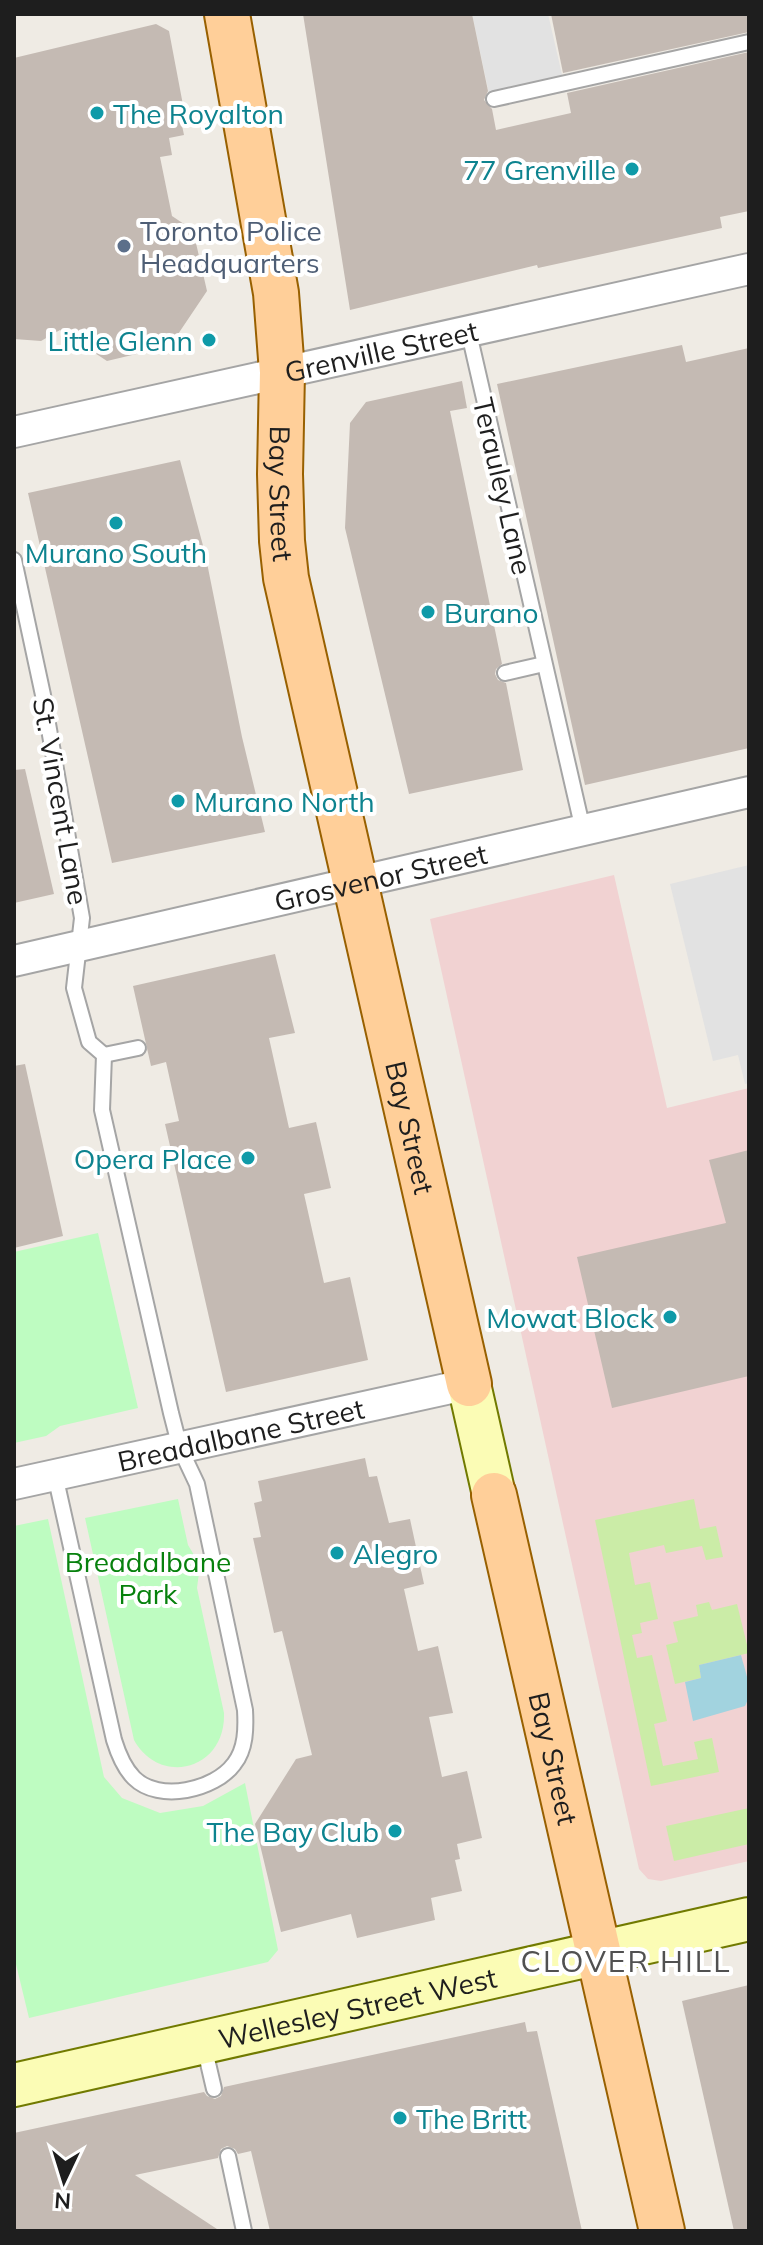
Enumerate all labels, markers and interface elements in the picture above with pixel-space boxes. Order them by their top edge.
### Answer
place label: The Royalton [113,96,284,131]
marker: The Royalton [88,104,106,122]
place label: 77 Grenville [463,152,616,187]
marker: 77 Grenville [623,160,641,178]
place label: Toronto Police Headquarters [140,213,322,280]
marker: Toronto Police Headquarters [115,237,133,255]
street label: Grenville Street [281,312,481,389]
place label: Little Glenn [47,323,193,358]
marker: Little Glenn [200,331,218,349]
street label: Terauley Lane [466,394,540,578]
street label: Bay Street [262,425,302,563]
marker: Murano South [107,514,125,532]
place label: Murano South [25,535,207,570]
place label: Burano [444,595,538,630]
marker: Burano [419,603,437,621]
street label: St. Vincent Lane [26,695,96,907]
place label: Murano North [194,784,375,819]
marker: Murano North [169,792,187,810]
street label: Grosvenor Street [271,835,490,918]
street label: Bay Street [379,1057,443,1197]
place label: Opera Place [74,1141,232,1176]
marker: Opera Place [239,1149,257,1167]
place label: Mowat Block [486,1300,655,1335]
marker: Mowat Block [661,1308,679,1326]
street label: Breadalbane Street [114,1390,367,1478]
place label: Alegro [353,1536,438,1571]
park label: Breadalbane Park [65,1544,231,1611]
marker: Alegro [328,1544,346,1562]
street label: Bay Street [522,1688,586,1828]
place label: The Bay Club [206,1814,379,1849]
marker: The Bay Club [386,1822,404,1840]
district label: CLOVER HILL [520,1942,732,1980]
street label: Wellesley Street West [215,1959,500,2056]
place label: The Britt [416,2101,527,2136]
marker: The Britt [391,2109,409,2127]
north arrow [24,2141,104,2221]
text: N [53,2186,72,2215]

